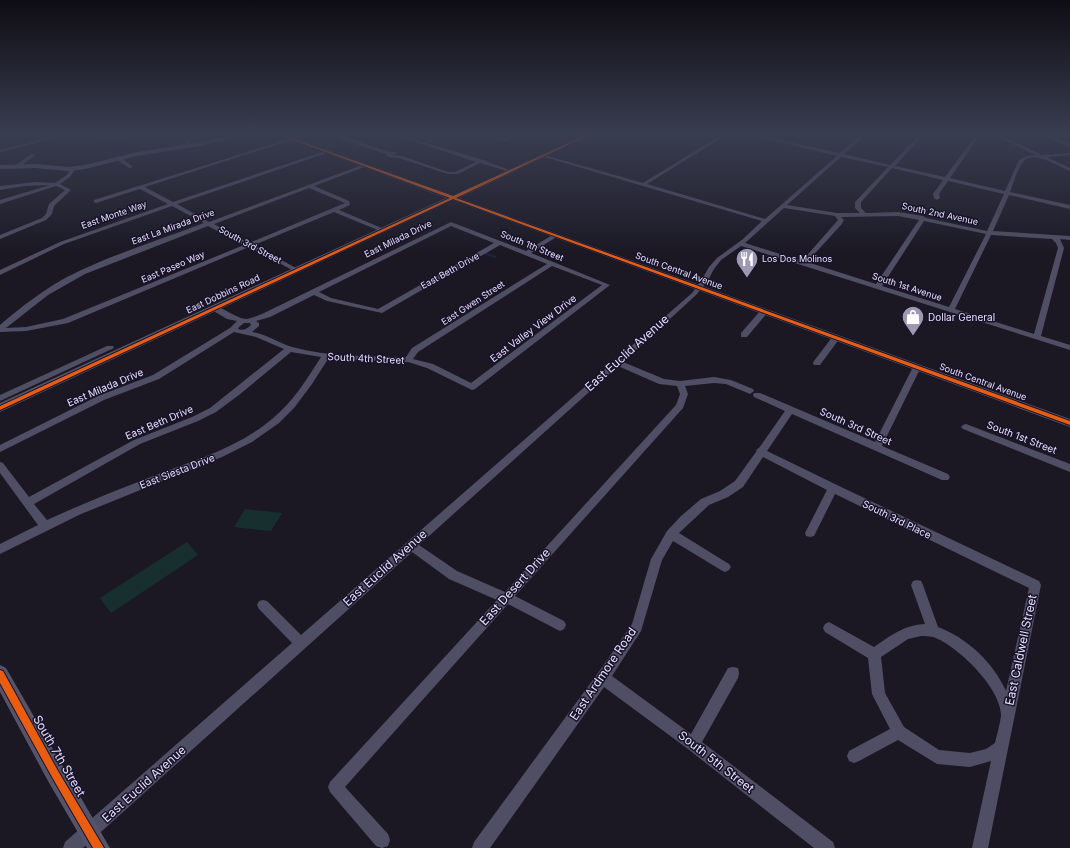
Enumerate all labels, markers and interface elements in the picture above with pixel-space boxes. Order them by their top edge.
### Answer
street label: East Monte Way [80,198,148,231]
street label: South 2nd Avenue [901,200,979,227]
street label: East La Mirada Drive [130,206,216,247]
street label: East Milada Drive [362,217,433,260]
street label: South 3rd Street [217,223,284,266]
street label: South 1th Street [499,228,565,263]
restaurant icon: Los Dos Molinos [734,246,760,279]
street label: East Paseo Way [139,248,206,285]
street label: East Beth Drive [419,250,481,291]
street label: South Central Avenue [634,250,724,291]
place label: Los Dos Molinos [762,253,833,264]
street label: South 1st Avenue [871,270,943,303]
street label: East Dobbins Road [184,272,261,315]
street label: East Gwen Street [439,278,506,327]
street label: East Valley View Drive [488,292,579,364]
shop icon: Dollar General [900,304,926,337]
street label: East Euclid Avenue [582,311,672,394]
place label: Dollar General [928,311,995,323]
street label: South 4th Street [327,350,405,366]
street label: South Central Avenue [938,361,1028,402]
street label: East Milada Drive [65,365,145,409]
street label: East Beth Drive [123,402,195,442]
street label: South 3rd Street [818,405,894,447]
street label: South 1st Street [985,418,1059,456]
street label: East Siesta Drive [138,451,216,491]
street label: South 3rd Place [861,497,933,541]
street label: East Euclid Avenue [340,526,430,609]
street label: East Desert Drive [476,545,553,628]
street label: East Caldwell Street [1001,593,1040,707]
street label: East Ardmore Road [566,624,639,723]
street label: South 7th Street [30,712,89,799]
street label: South 5th Street [675,727,757,796]
street label: East Euclid Avenue [99,742,189,825]

